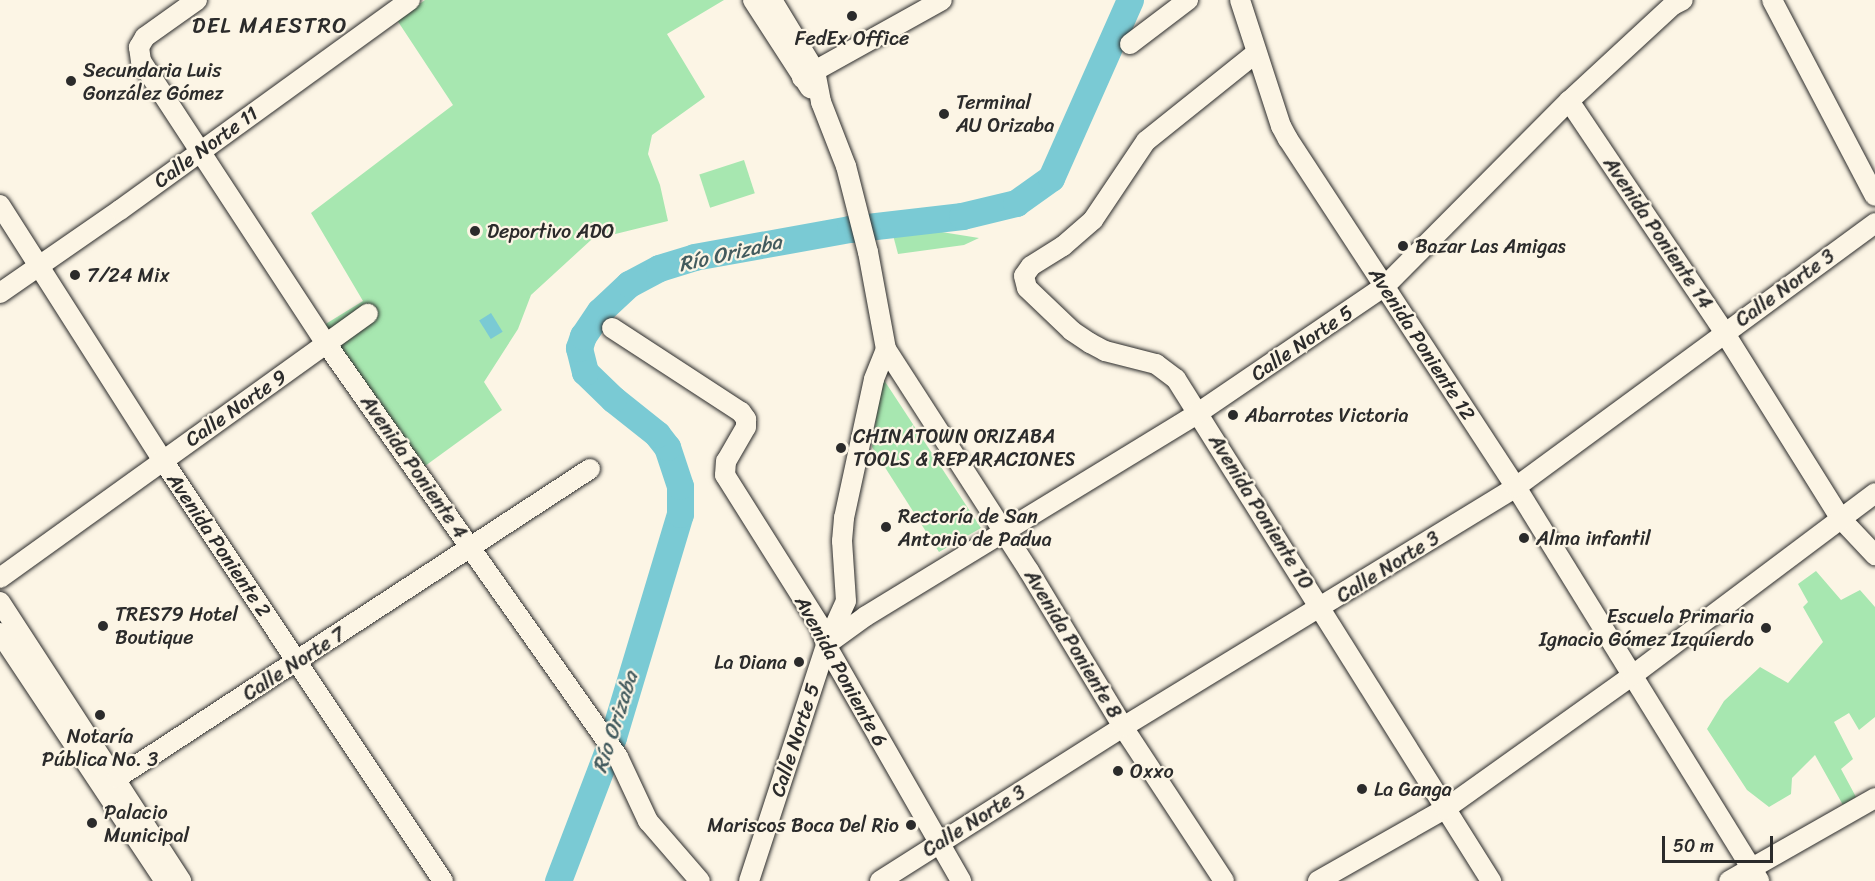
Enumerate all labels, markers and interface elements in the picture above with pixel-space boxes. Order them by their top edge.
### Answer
marker: FedEx Office [845,9,859,23]
district label: DEL MAESTRO [193,13,347,39]
place label: FedEx Office [795,26,909,50]
place label: Secundaria Luis González Gómez [83,58,224,105]
marker: Secundaria Luis González Gómez [64,74,78,88]
place label: Terminal AU Orizaba [956,90,1054,137]
street label: Calle Norte 11 [149,101,263,193]
marker: Terminal AU Orizaba [937,107,951,121]
street label: Avenida Poniente 14 [1598,152,1718,314]
place label: Deportivo ADO [487,219,614,243]
marker: Deportivo ADO [468,224,482,238]
water label: Río Orizaba [676,229,784,277]
place label: Bazar Las Amigas [1415,234,1567,258]
marker: Bazar Las Amigas [1396,239,1410,253]
street label: Calle Norte 3 [1731,244,1839,332]
place label: 7/24 Mix [87,263,170,287]
street label: Avenida Poniente 12 [1364,263,1480,425]
marker: 7/24 Mix [68,268,82,282]
street label: Calle Norte 5 [1246,300,1358,386]
street label: Calle Norte 9 [181,364,291,452]
street label: Avenida Poniente 4 [355,391,473,543]
place label: Abarrotes Victoria [1245,403,1409,427]
marker: Abarrotes Victoria [1226,408,1240,422]
place label: CHINATOWN ORIZABA TOOLS & REPARACIONES [853,424,1075,471]
street label: Avenida Poniente 10 [1204,430,1318,594]
marker: CHINATOWN ORIZABA TOOLS & REPARACIONES [834,441,848,455]
street label: Avenida Poniente 2 [162,468,276,622]
place label: Rectoría de San Antonio de Padua [898,504,1052,551]
marker: Rectoría de San Antonio de Padua [879,520,893,534]
street label: Calle Norte 3 [1332,526,1444,608]
place label: Alma infantil [1536,526,1651,550]
marker: Alma infantil [1517,531,1531,545]
street label: Avenida Poniente 8 [1019,565,1127,723]
street label: Avenida Poniente 6 [790,591,892,751]
place label: TRES79 Hotel Boutique [115,602,238,649]
place label: Escuela Primaria Ignacio Gómez Izquierdo [1540,604,1754,651]
marker: TRES79 Hotel Boutique [96,619,110,633]
marker: Escuela Primaria Ignacio Gómez Izquierdo [1759,621,1773,635]
street label: Calle Norte 7 [238,622,350,706]
place label: La Diana [714,650,787,674]
marker: La Diana [792,655,806,669]
water label: Río Orizaba [587,668,643,776]
street label: Calle Norte 5 [765,680,825,800]
marker: Notaría Pública No. 3 [93,708,107,722]
place label: Notaría Pública No. 3 [42,724,158,771]
place label: Oxxo [1130,759,1174,783]
marker: Oxxo [1111,764,1125,778]
place label: La Ganga [1374,777,1452,801]
street label: Calle Norte 3 [918,780,1030,862]
marker: La Ganga [1355,782,1369,796]
place label: Palacio Municipal [104,800,189,847]
place label: Mariscos Boca Del Rio [706,813,899,837]
marker: Palacio Municipal [85,816,99,830]
marker: Mariscos Boca Del Rio [904,818,918,832]
scale bar [1665,824,1776,862]
text: 50 m [1673,830,1714,862]

